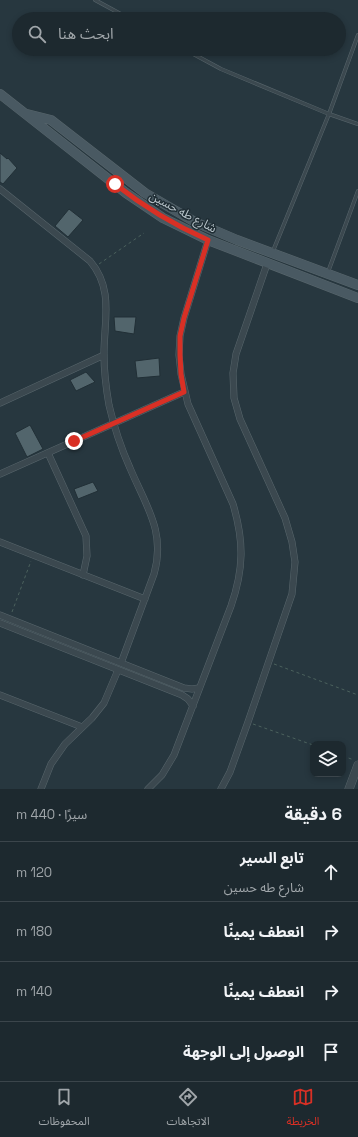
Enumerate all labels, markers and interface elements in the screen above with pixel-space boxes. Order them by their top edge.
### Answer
search box [12,12,346,56]
icon: search [26,23,48,45]
text: ابحث هنا [58,24,114,43]
route start [106,175,124,193]
street label: شارع طه حسين [146,188,219,237]
route end [65,432,83,450]
map controls [310,741,346,777]
button: layers [310,741,346,777]
text: 6 دقيقة [284,803,342,825]
text: سيرًا · 440 m [16,806,87,823]
text: تابع السير [240,848,304,867]
icon: ahead [320,861,342,883]
text: 120 m [16,864,52,881]
text: شارع طه حسين [224,879,304,896]
icon: right [320,921,342,943]
text: انعطف يمينًا [223,922,304,941]
text: 180 m [16,923,52,940]
icon: right [320,981,342,1003]
text: انعطف يمينًا [223,982,304,1001]
text: 140 m [16,983,52,1000]
icon: arrive [320,1041,342,1063]
text: الوصول إلى الوجهة [183,1042,304,1061]
tab: المحفوظات [39,1086,90,1133]
tab: الاتجاهات [167,1086,210,1133]
tab: الخريطة [287,1086,320,1133]

